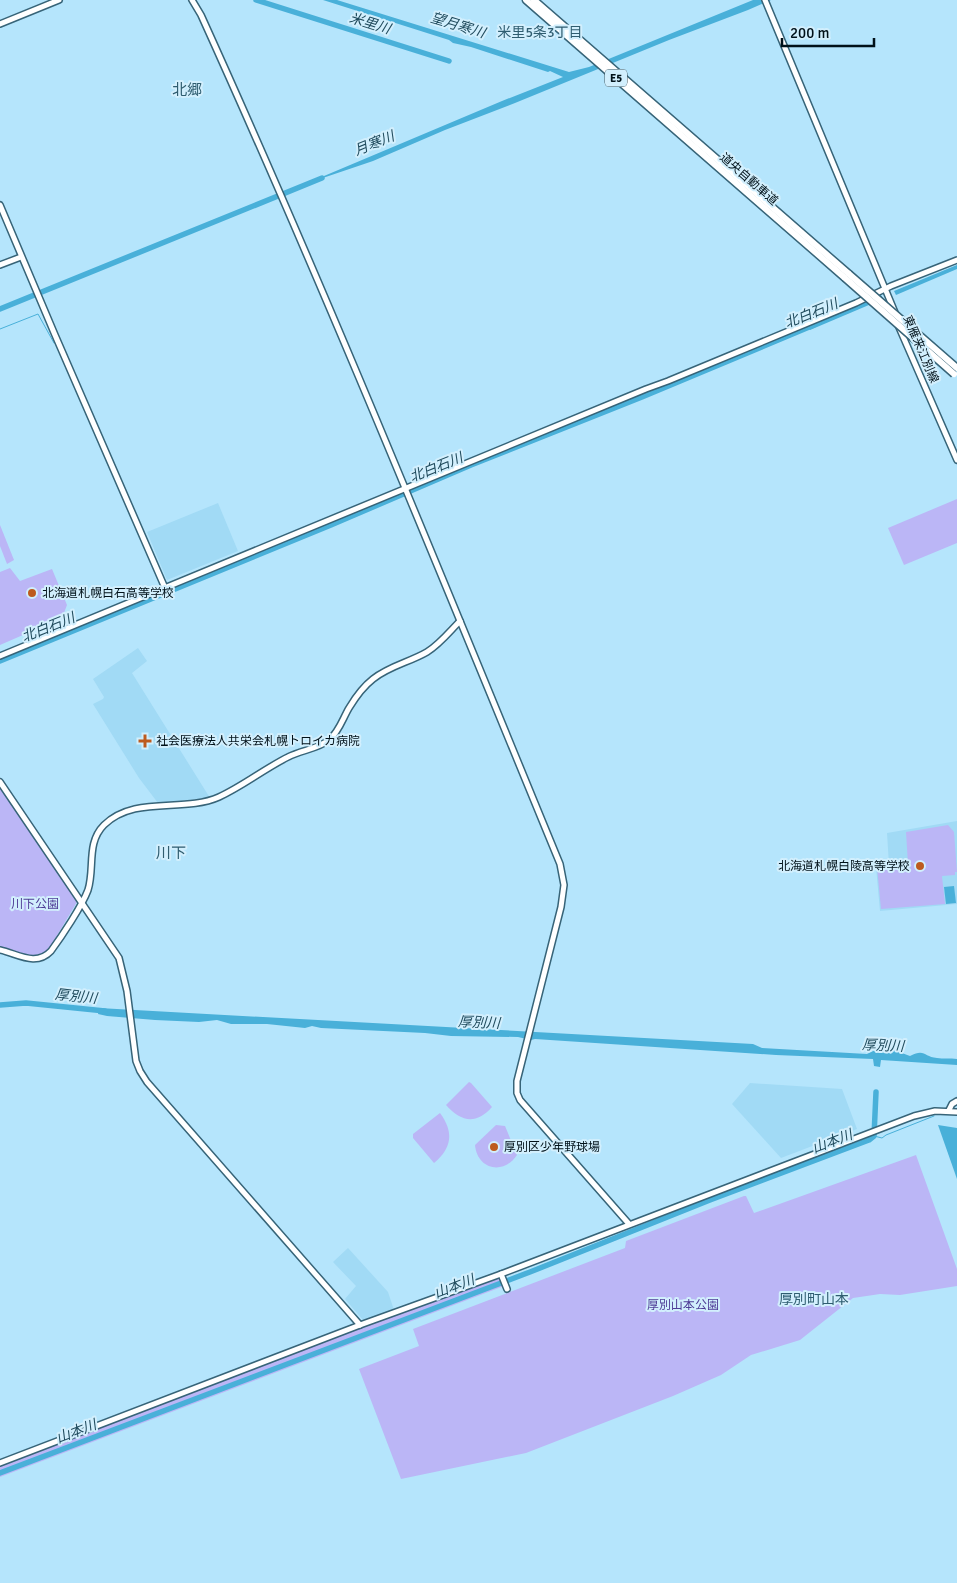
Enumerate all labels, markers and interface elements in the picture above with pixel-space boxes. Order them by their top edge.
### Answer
water label: 米里川 [347,9,394,38]
water label: 望月寒川 [429,9,489,42]
scale bar [782,15,874,47]
district label: 米里5条3丁目 [497,24,583,41]
text: 200 m [790,24,830,42]
road number: E5 [605,70,627,86]
district label: 北郷 [172,81,202,99]
water label: 月寒川 [352,127,399,159]
street label: 道央自動車道 [717,150,781,209]
water label: 北白石川 [782,294,842,332]
street label: 東雁来江別線 [900,313,942,385]
water label: 北白石川 [407,448,467,486]
place label: 北海道札幌白石高等学校 [42,586,174,601]
marker: 北海道札幌白石高等学校 [26,587,38,599]
water label: 北白石川 [19,608,79,646]
marker: 社会医療法人共栄会札幌トロイカ病院 [138,734,152,748]
place label: 社会医療法人共栄会札幌トロイカ病院 [156,734,360,749]
district label: 川下 [156,844,186,862]
place label: 北海道札幌白陵高等学校 [778,859,910,874]
marker: 北海道札幌白陵高等学校 [914,860,926,872]
park label: 川下公園 [11,897,59,912]
water label: 厚別川 [54,986,100,1007]
water label: 厚別川 [458,1013,502,1032]
water label: 厚別川 [862,1036,906,1055]
water label: 山本川 [810,1125,857,1157]
place label: 厚別区少年野球場 [504,1140,600,1155]
marker: 厚別区少年野球場 [488,1141,500,1153]
water label: 山本川 [432,1270,479,1302]
district label: 厚別町山本 [779,1291,849,1308]
park label: 厚別山本公園 [647,1298,719,1313]
water label: 山本川 [54,1415,101,1447]

